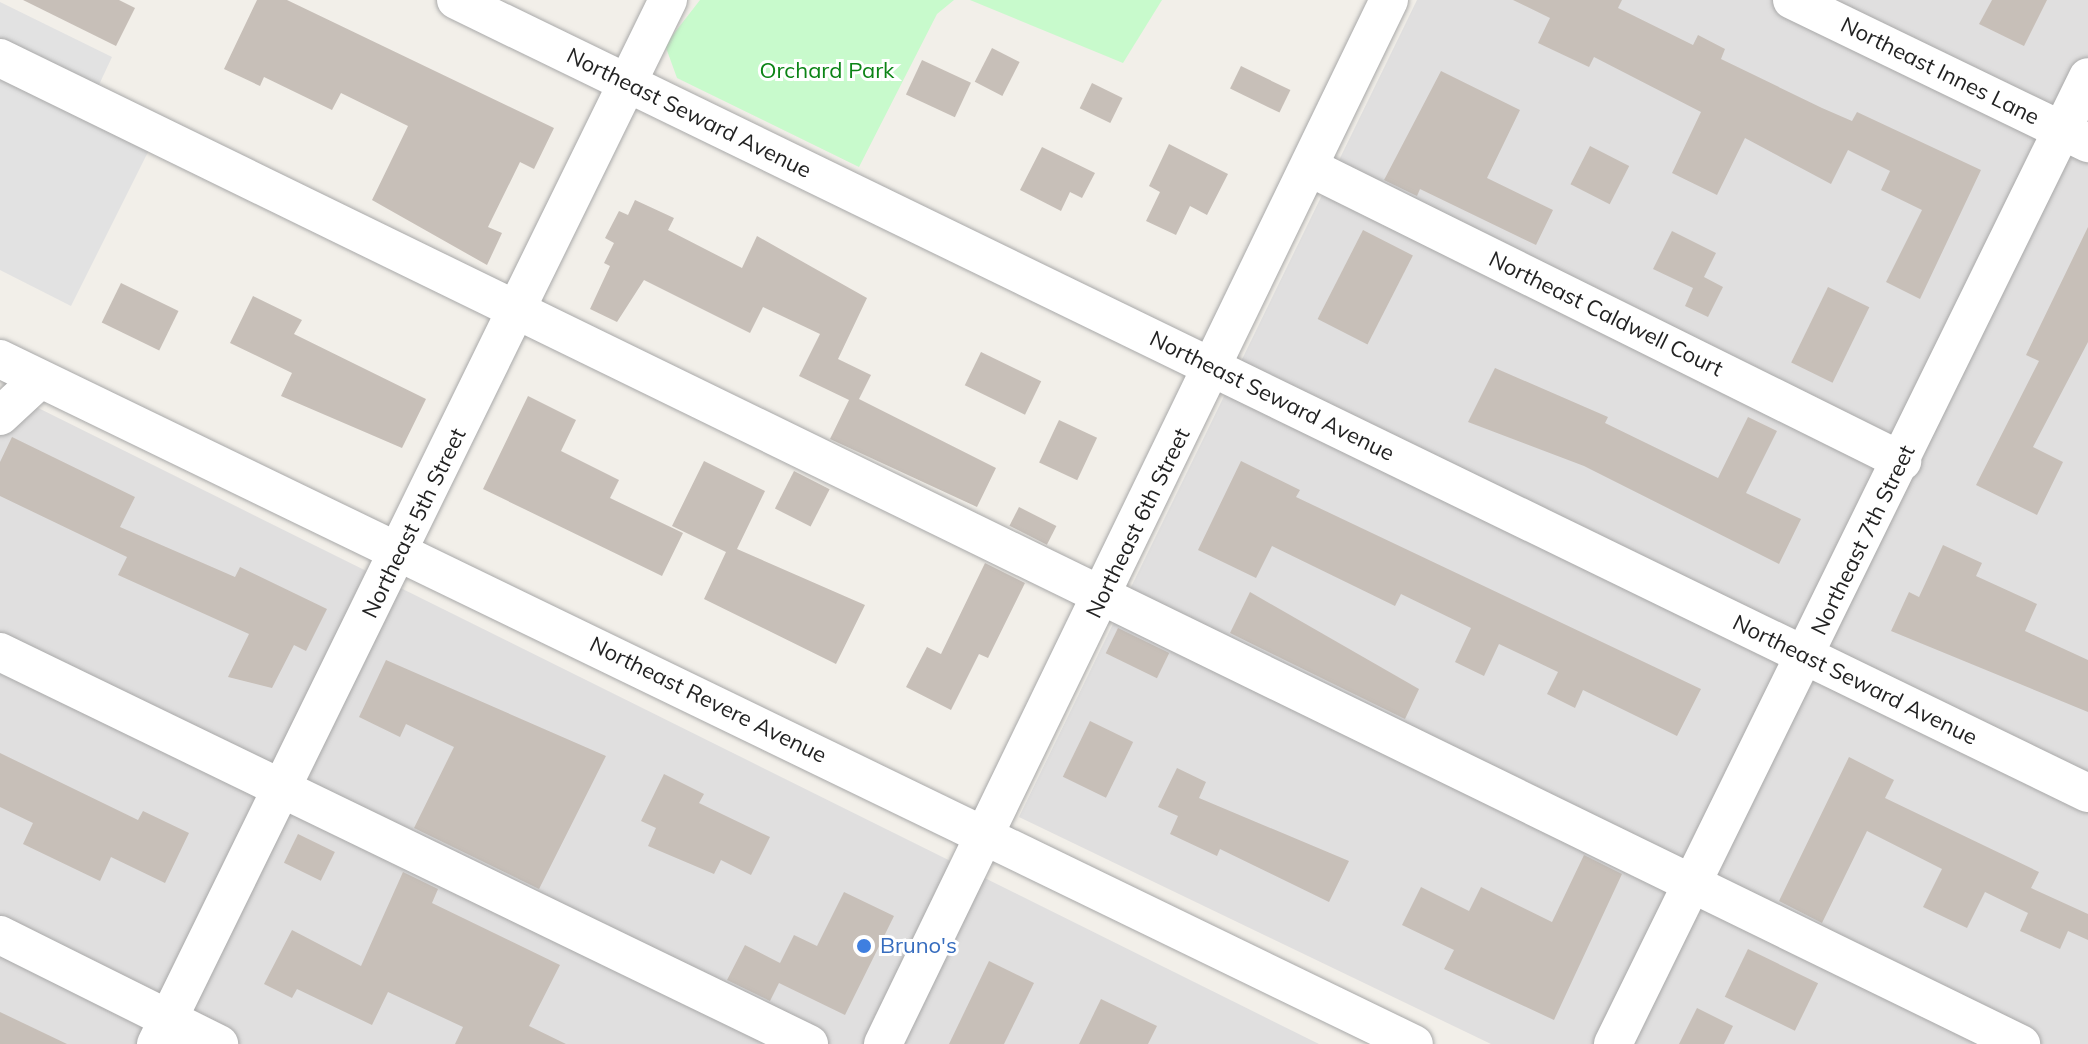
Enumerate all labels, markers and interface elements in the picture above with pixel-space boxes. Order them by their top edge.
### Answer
street label: Northeast Innes Lane [1836,11,2044,131]
street label: Northeast Seward Avenue [562,42,816,184]
park label: Orchard Park [760,58,894,84]
street label: Northeast Caldwell Court [1485,246,1727,382]
street label: Northeast Seward Avenue [1145,325,1399,467]
street label: Northeast 5th Street [357,424,471,622]
street label: Northeast 6th Street [1081,424,1195,622]
street label: Northeast 7th Street [1806,441,1920,639]
street label: Northeast Seward Avenue [1728,609,1982,751]
street label: Northeast Revere Avenue [585,631,831,769]
place label: Bruno's [880,933,957,959]
marker: Bruno's [855,937,873,955]

